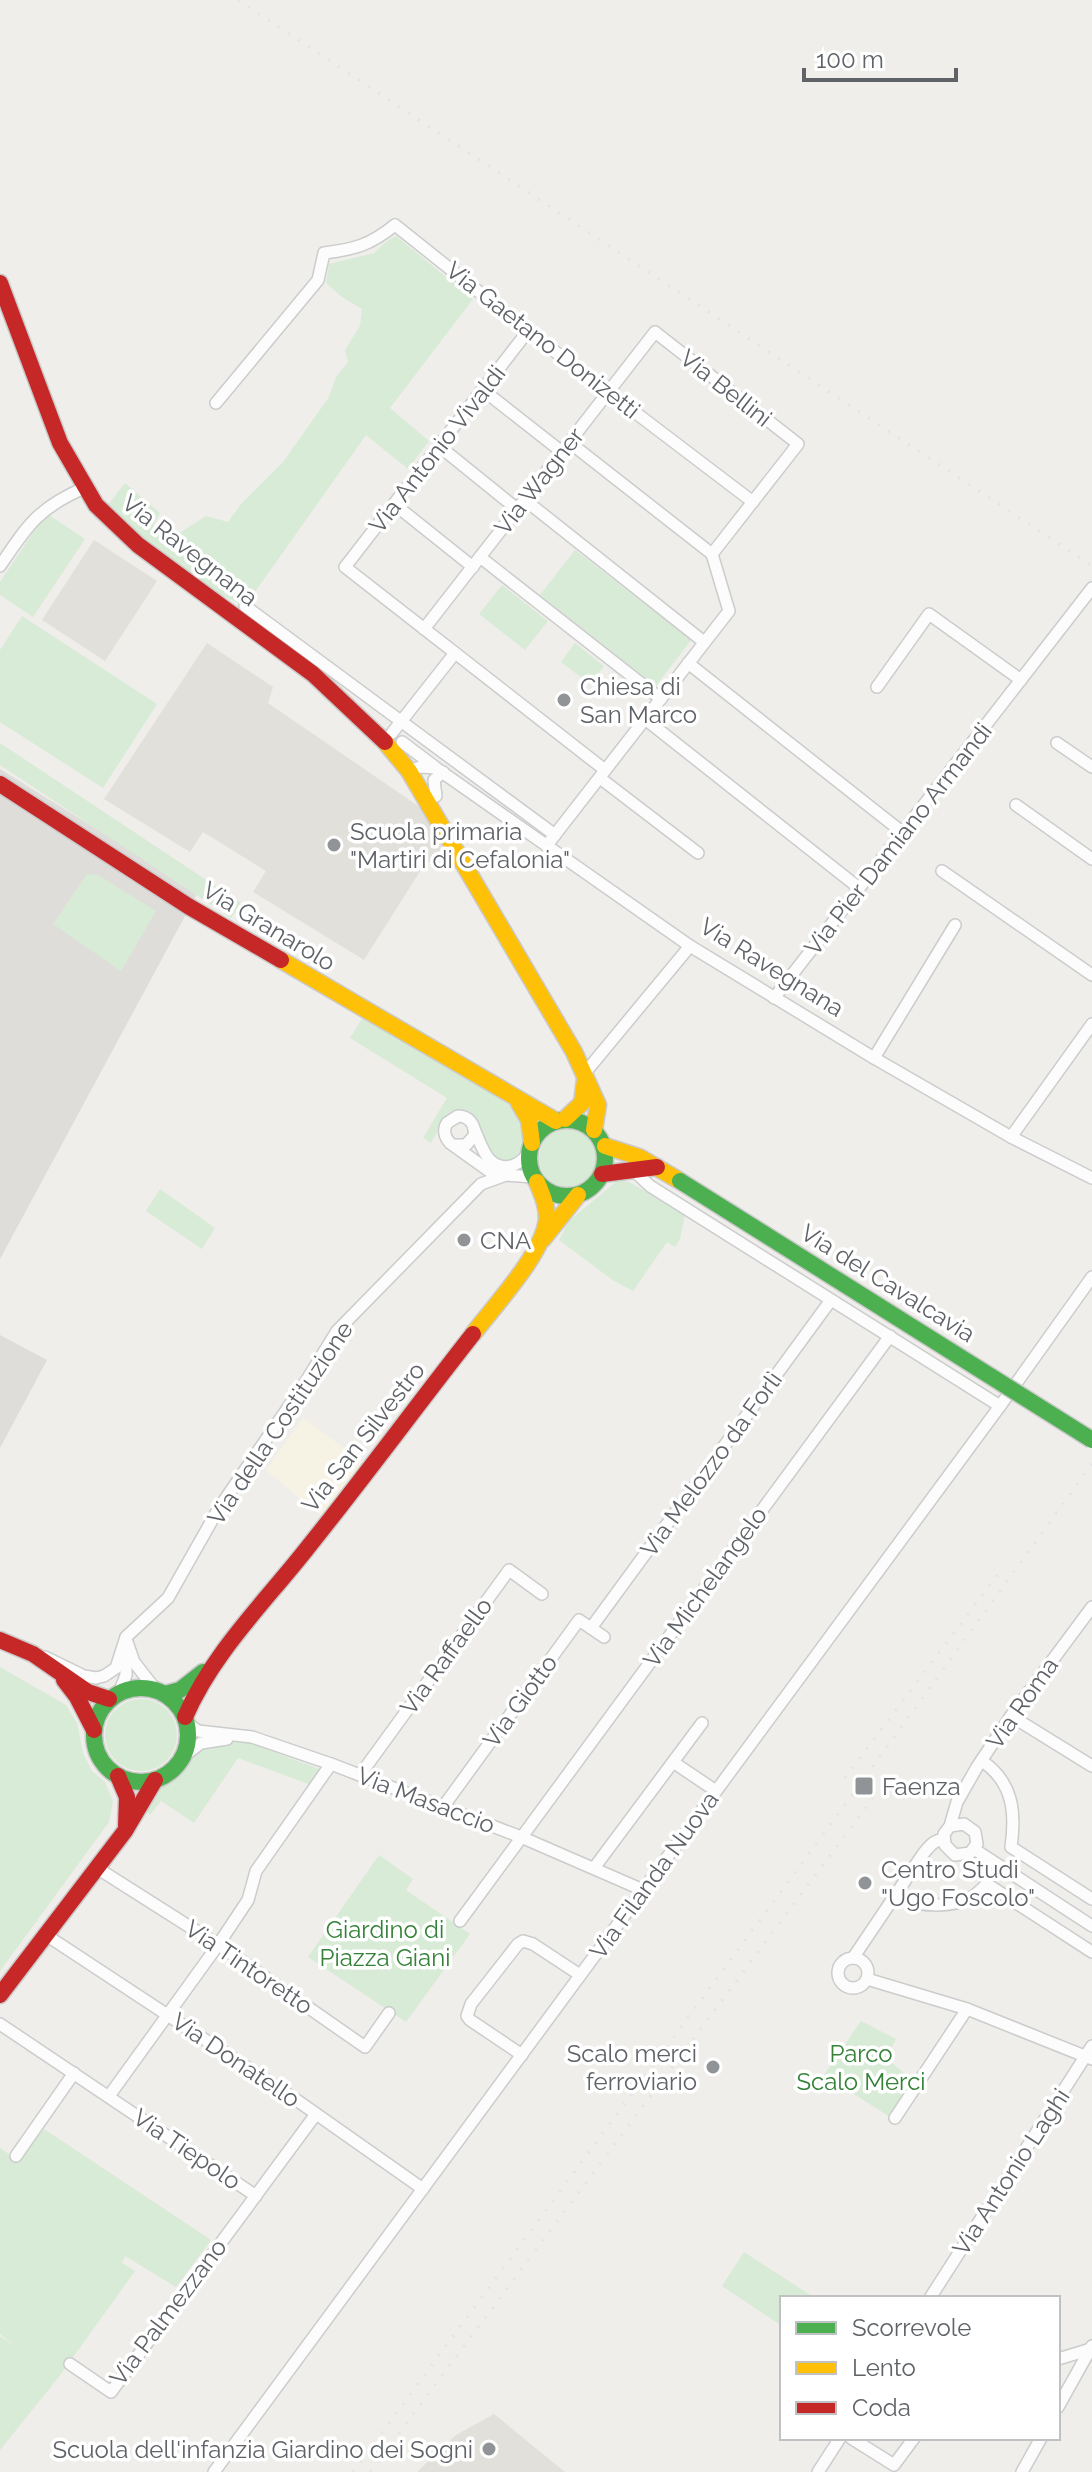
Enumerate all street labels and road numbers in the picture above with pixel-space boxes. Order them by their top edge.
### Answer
street label: Via Gaetano Donizetti [440,255,646,425]
street label: Via Bellini [674,343,778,433]
street label: Via Antonio Vivaldi [363,359,511,539]
street label: Via Wagner [488,421,590,540]
street label: Via Ravegnana [116,488,264,612]
street label: Via Pier Damiano Armandi [798,717,998,961]
street label: Via Granarolo [197,875,341,977]
street label: Via Ravegnana [695,911,849,1023]
street label: Via del Cavalcavia [796,1218,980,1348]
street label: Via della Costituzione [201,1316,359,1530]
street label: Via San Silvestro [295,1356,431,1518]
street label: Via Melozzo da Forlì [634,1366,788,1562]
street label: Via Michelangelo [637,1501,773,1673]
street label: Via Raffaello [394,1592,498,1720]
street label: Via Giotto [477,1649,563,1753]
street label: Via Roma [980,1652,1064,1754]
street label: Via Masaccio [353,1760,499,1840]
street label: Via Filanda Nuova [583,1786,725,1964]
street label: Via Tintoretto [180,1914,318,2020]
street label: Via Donatello [166,2006,306,2114]
street label: Via Antonio Laghi [946,2083,1076,2261]
street label: Via Tiepolo [128,2102,246,2196]
street label: Via Palmezzano [103,2233,233,2391]

